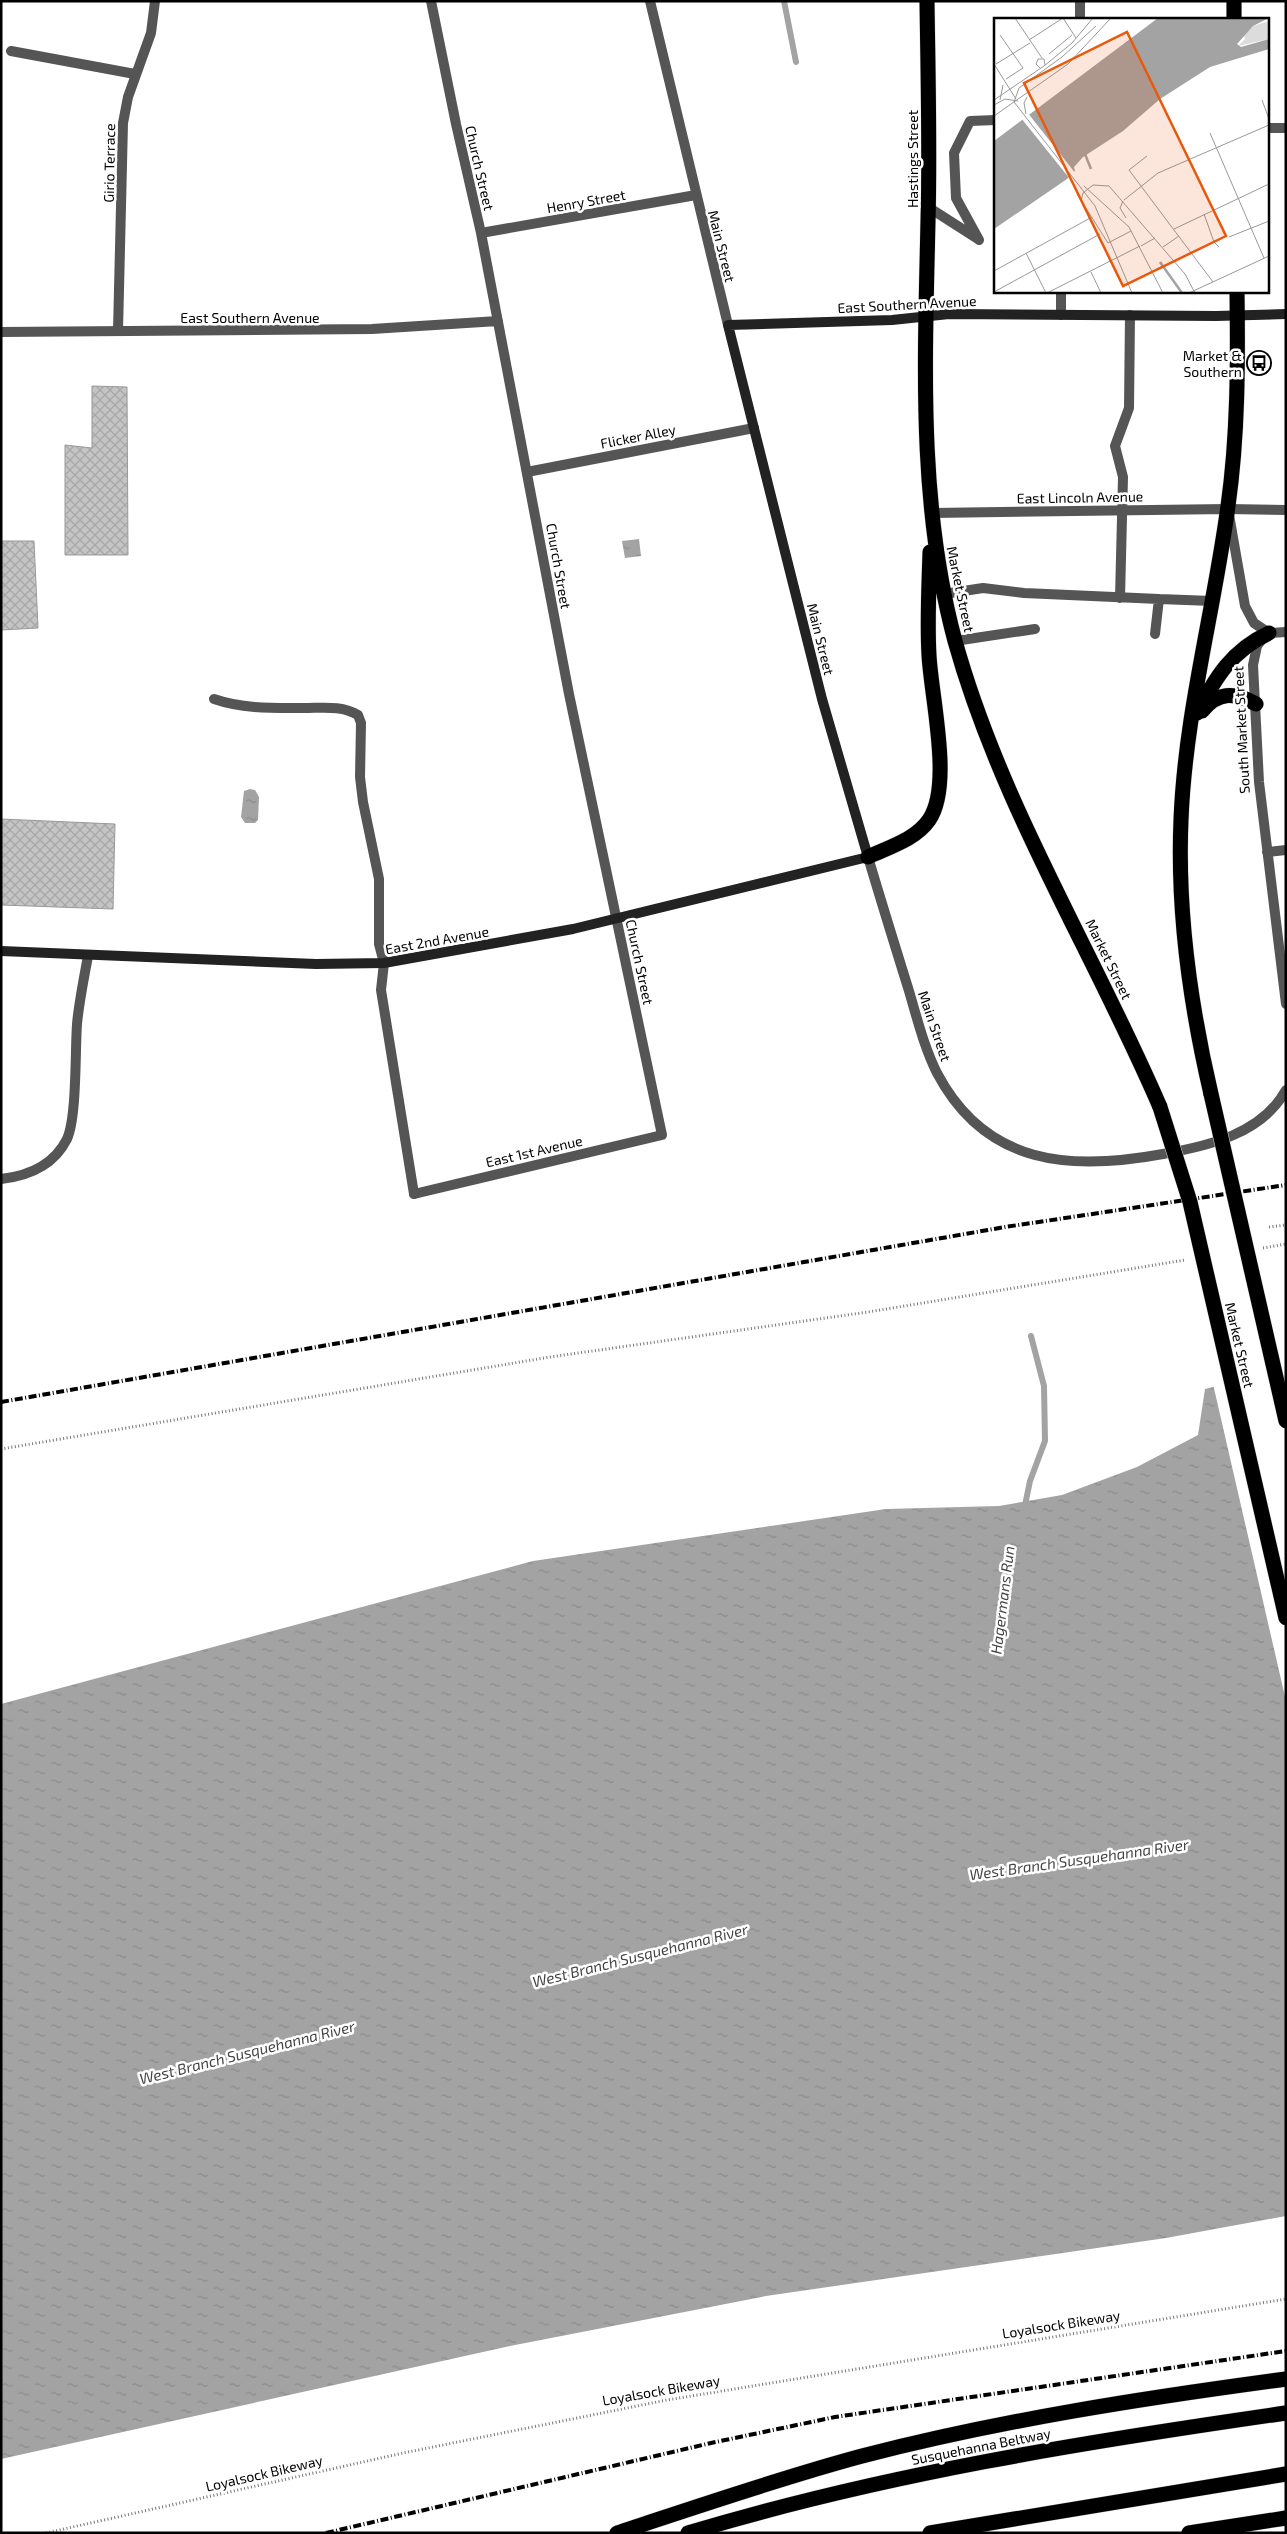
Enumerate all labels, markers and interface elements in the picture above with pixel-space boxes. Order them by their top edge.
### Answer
inset map [994,18,1270,292]
street label: Hastings Street [904,110,921,208]
street label: Girio Terrace [100,123,118,203]
street label: Church Street [462,124,498,212]
street label: Henry Street [545,186,627,216]
street label: Main Street [705,208,739,284]
street label: East Southern Avenue [837,292,977,316]
street label: East Southern Avenue [180,309,320,326]
place label: Market & Southern [1183,347,1242,380]
bus stop icon: Market & Southern [1246,350,1272,376]
street label: Flicker Alley [599,420,678,452]
street label: East Lincoln Avenue [1017,487,1143,507]
street label: Church Street [543,522,575,610]
street label: Market Street [944,544,978,634]
street label: Main Street [804,601,838,677]
street label: South Market Street [1229,666,1253,794]
street label: Market Street [1082,916,1136,1002]
street label: Church Street [623,918,657,1006]
street label: East 2nd Avenue [384,923,490,957]
street label: Main Street [915,988,955,1064]
street label: East 1st Avenue [484,1132,584,1170]
street label: Market Street [1222,1301,1258,1389]
water label: Hagermans Run [986,1545,1018,1655]
water label: West Branch Susquehanna River [968,1835,1191,1883]
water label: West Branch Susquehanna River [530,1919,751,1991]
water label: West Branch Susquehanna River [137,2016,358,2088]
street label: Loyalsock Bikeway [1001,2306,1122,2342]
street label: Loyalsock Bikeway [601,2371,722,2409]
street label: Susquehanna Beltway [910,2424,1053,2468]
street label: Loyalsock Bikeway [204,2451,325,2495]

